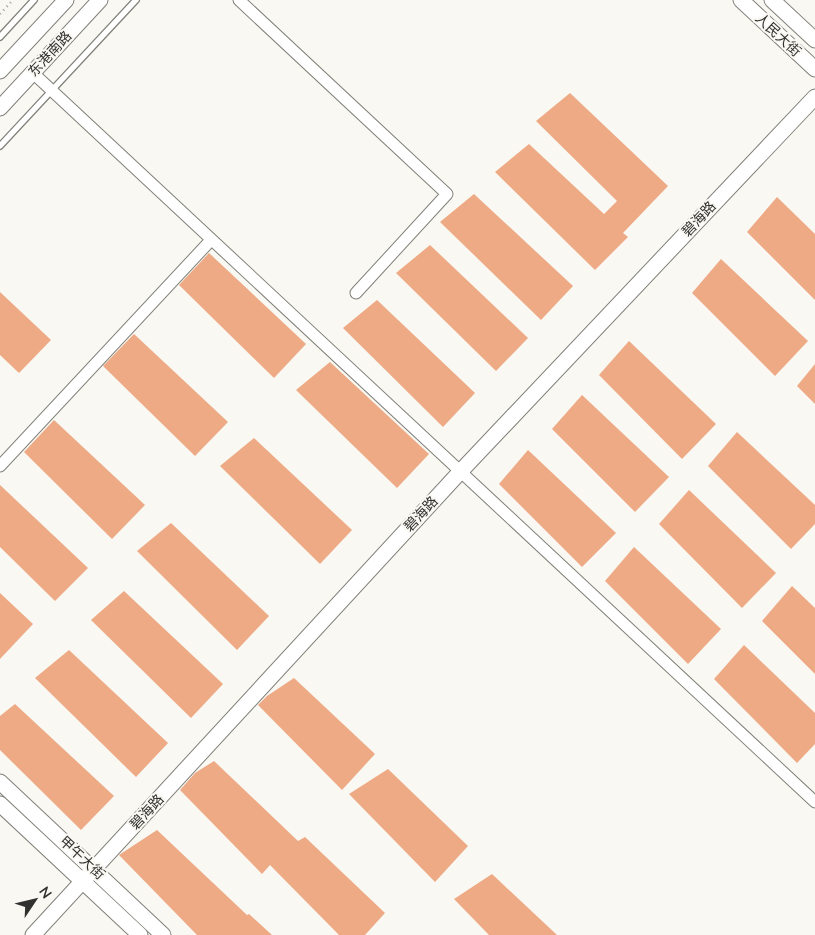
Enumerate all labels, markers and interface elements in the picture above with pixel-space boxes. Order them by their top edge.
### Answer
street label: 人民大街 [751,9,805,61]
street label: 东港南路 [24,27,76,81]
street label: 碧海路 [678,197,720,241]
street label: 碧海路 [400,492,442,536]
street label: 碧海路 [126,790,168,834]
street label: 甲午大街 [55,832,109,884]
north arrow [10,875,60,925]
text: N [34,883,56,903]

